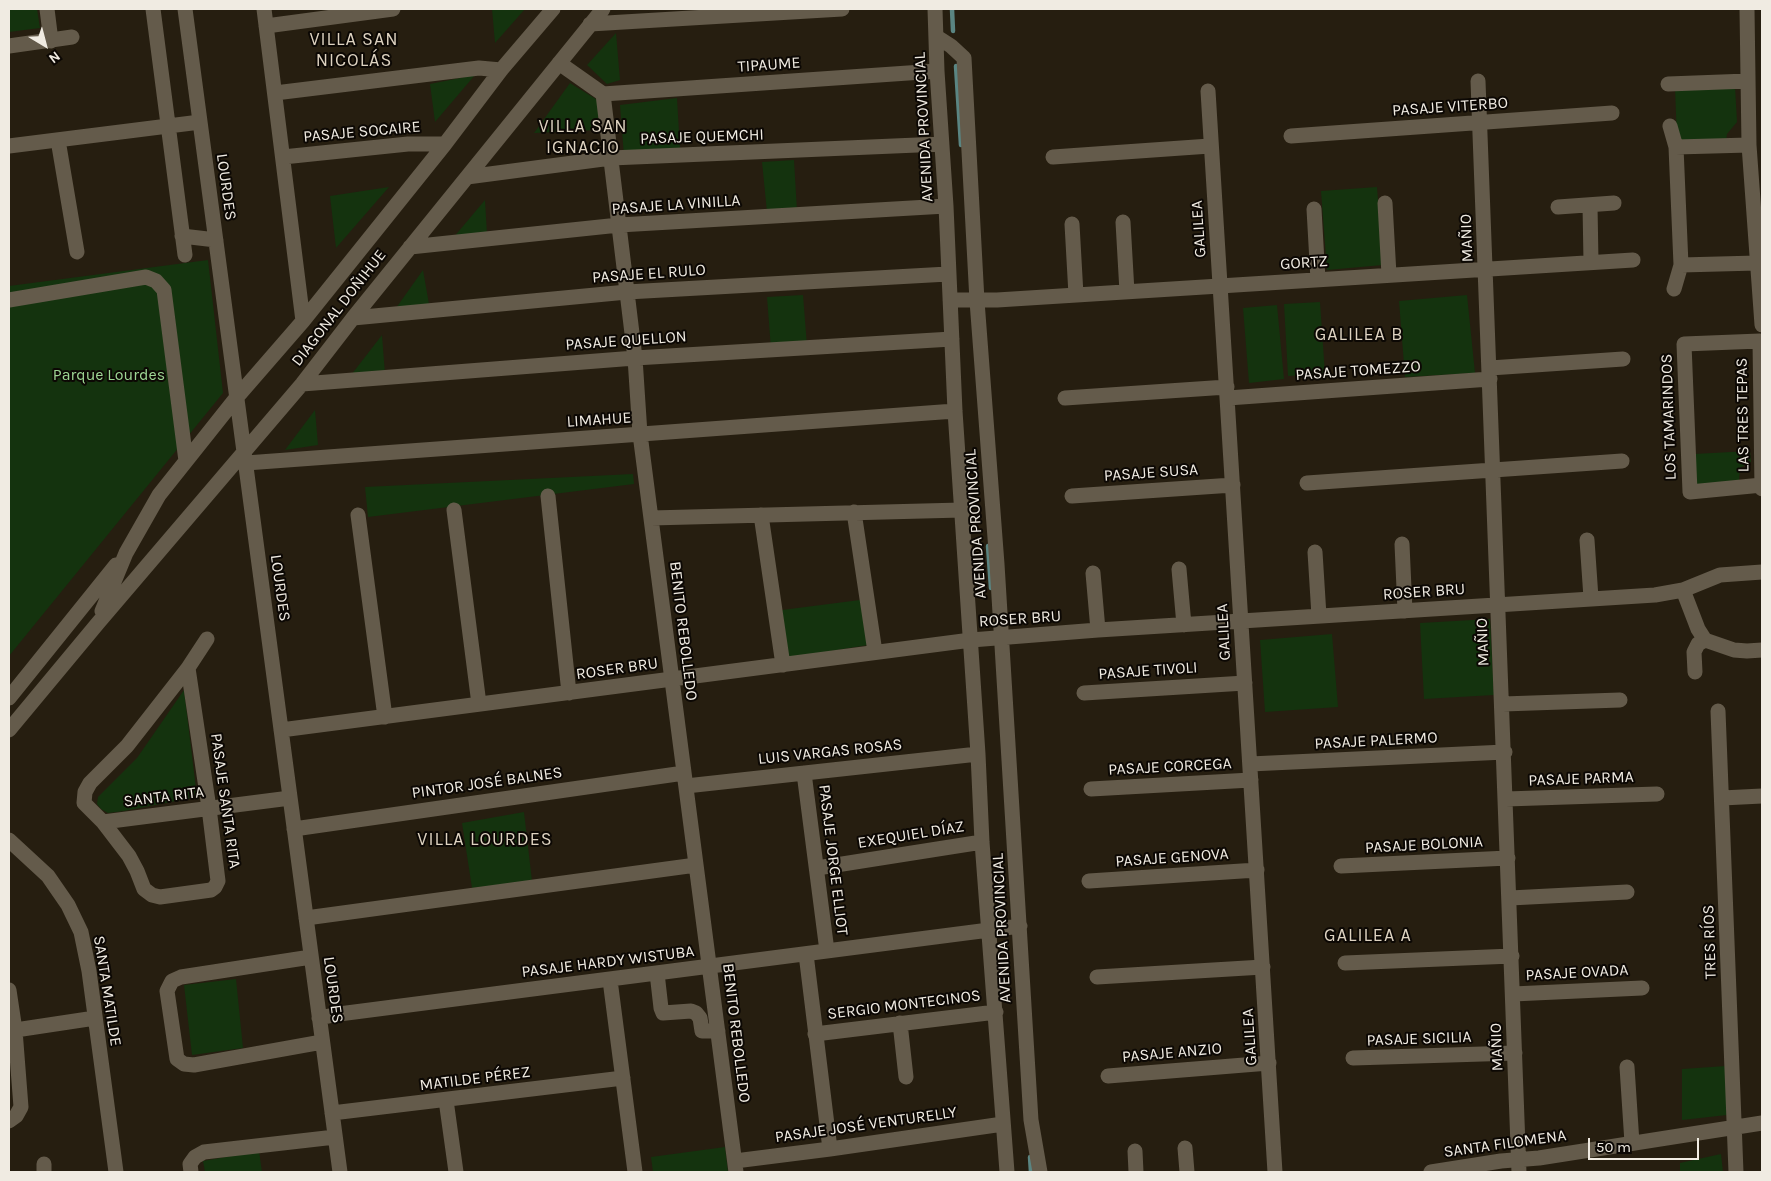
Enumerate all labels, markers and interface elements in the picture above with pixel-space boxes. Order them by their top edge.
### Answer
north arrow [20,20,70,70]
district label: VILLA SAN NICOLÁS [308,29,400,72]
text: N [45,48,63,67]
street label: AVENIDA PROVINCIAL [910,52,938,202]
street label: TIPAUME [737,53,801,77]
street label: PASAJE VITERBO [1391,93,1509,121]
district label: VILLA SAN IGNACIO [537,116,629,158]
street label: PASAJE SOCAIRE [302,117,422,147]
street label: PASAJE QUEMCHI [640,125,764,149]
street label: LOURDES [212,152,240,222]
street label: PASAJE LA VINILLA [611,191,741,219]
street label: GALILEA [1187,200,1211,258]
street label: MAÑIO [1457,213,1477,263]
street label: DIAGONAL DOÑIHUE [287,246,391,370]
street label: GORTZ [1279,252,1329,274]
street label: PASAJE EL RULO [592,260,706,288]
district label: GALILEA B [1314,324,1404,346]
street label: PASAJE QUELLON [565,327,687,355]
street label: LOS TAMARINDOS [1657,354,1681,480]
street label: PASAJE TOMEZZO [1295,357,1421,385]
street label: LAS TRES TEPAS [1732,358,1754,472]
park label: Parque Lourdes [53,365,165,385]
street label: LIMAHUE [566,408,632,432]
street label: AVENIDA PROVINCIAL [961,449,991,599]
street label: PASAJE SUSA [1103,460,1199,486]
street label: LOURDES [266,553,294,623]
street label: BENITO REBOLLEDO [665,560,701,702]
street label: ROSER BRU [1382,580,1466,604]
street label: GALILEA [1213,603,1235,661]
street label: ROSER BRU [978,607,1062,631]
street label: MAÑIO [1473,617,1493,667]
street label: ROSER BRU [575,654,659,684]
street label: PASAJE TIVOLI [1098,658,1198,684]
street label: PASAJE PALERMO [1314,728,1438,754]
street label: PASAJE SANTA RITA [206,732,244,870]
street label: LUIS VARGAS ROSAS [757,735,903,769]
street label: PASAJE CORCEGA [1108,754,1232,780]
street label: PINTOR JOSÉ BALNES [411,763,563,803]
street label: PASAJE PARMA [1528,768,1634,790]
street label: SANTA RITA [123,783,205,811]
street label: PASAJE JORGE ELLIOT [814,783,852,937]
street label: EXEQUIEL DÍAZ [856,817,966,853]
district label: VILLA LOURDES [416,829,554,851]
street label: PASAJE BOLONIA [1364,832,1484,858]
street label: PASAJE GENOVA [1115,844,1229,872]
street label: AVENIDA PROVINCIAL [988,853,1016,1003]
street label: TRES RÍOS [1699,904,1721,980]
district label: GALILEA A [1323,925,1413,947]
street label: SANTA MATILDE [89,934,125,1048]
street label: PASAJE HARDY WISTUBA [520,942,696,982]
street label: LOURDES [319,955,347,1025]
street label: PASAJE OVADA [1525,961,1629,985]
street label: BENITO REBOLLEDO [718,962,754,1104]
street label: SERGIO MONTECINOS [826,986,982,1024]
street label: GALILEA [1238,1008,1262,1066]
street label: MAÑIO [1487,1022,1507,1072]
street label: PASAJE SICILIA [1366,1028,1472,1050]
street label: PASAJE ANZIO [1121,1039,1223,1067]
street label: MATILDE PÉREZ [418,1063,532,1095]
street label: PASAJE JOSÉ VENTURELLY [774,1103,958,1147]
street label: SANTA FILOMENA [1443,1126,1567,1162]
scale bar [1591,1128,1702,1160]
text: 50 m [1596,1138,1631,1156]

